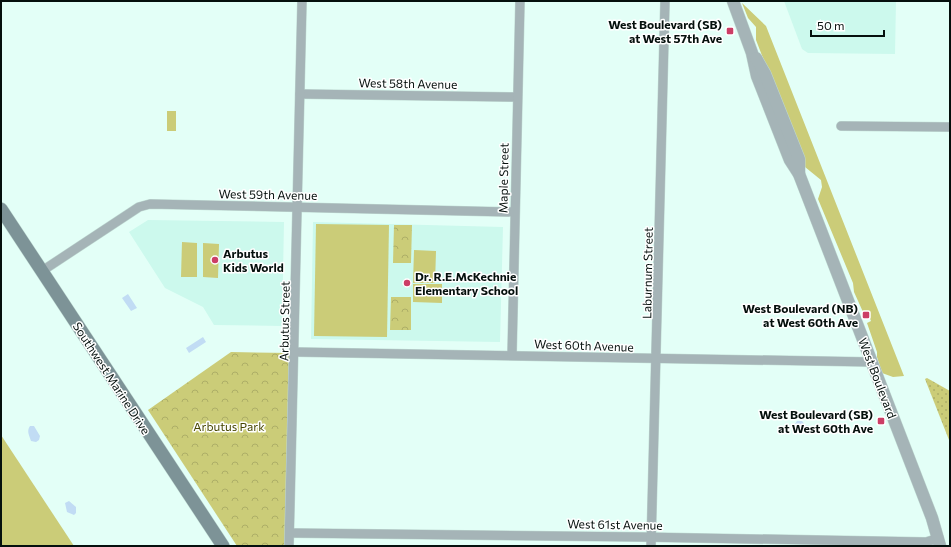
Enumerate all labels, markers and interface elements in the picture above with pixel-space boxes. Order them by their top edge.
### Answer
scale bar [811,12,884,38]
place label: West Boulevard (SB) at West 57th Ave [608,17,722,45]
text: 50 m [817,18,845,32]
marker: West Boulevard (SB) at West 57th Ave [725,26,735,36]
street label: West 58th Avenue [359,75,457,91]
street label: Maple Street [495,143,511,213]
street label: West 59th Avenue [219,186,317,202]
street label: Laburnum Street [639,227,655,319]
place label: Arbutus Kids World [223,246,284,274]
marker: Arbutus Kids World [210,255,220,265]
place label: Dr. R.E.McKechnie Elementary School [415,269,518,297]
marker: Dr. R.E.McKechnie Elementary School [402,278,412,288]
street label: Arbutus Street [276,281,292,361]
place label: West Boulevard (NB) at West 60th Ave [742,301,858,329]
marker: West Boulevard (NB) at West 60th Ave [861,310,871,320]
street label: Southwest Marine Drive [70,319,154,437]
street label: West 60th Avenue [534,336,634,354]
street label: West Boulevard [856,336,900,420]
place label: West Boulevard (SB) at West 60th Ave [759,407,873,435]
marker: West Boulevard (SB) at West 60th Ave [876,416,886,426]
park label: Arbutus Park [193,419,265,433]
street label: West 61st Avenue [567,516,663,532]

